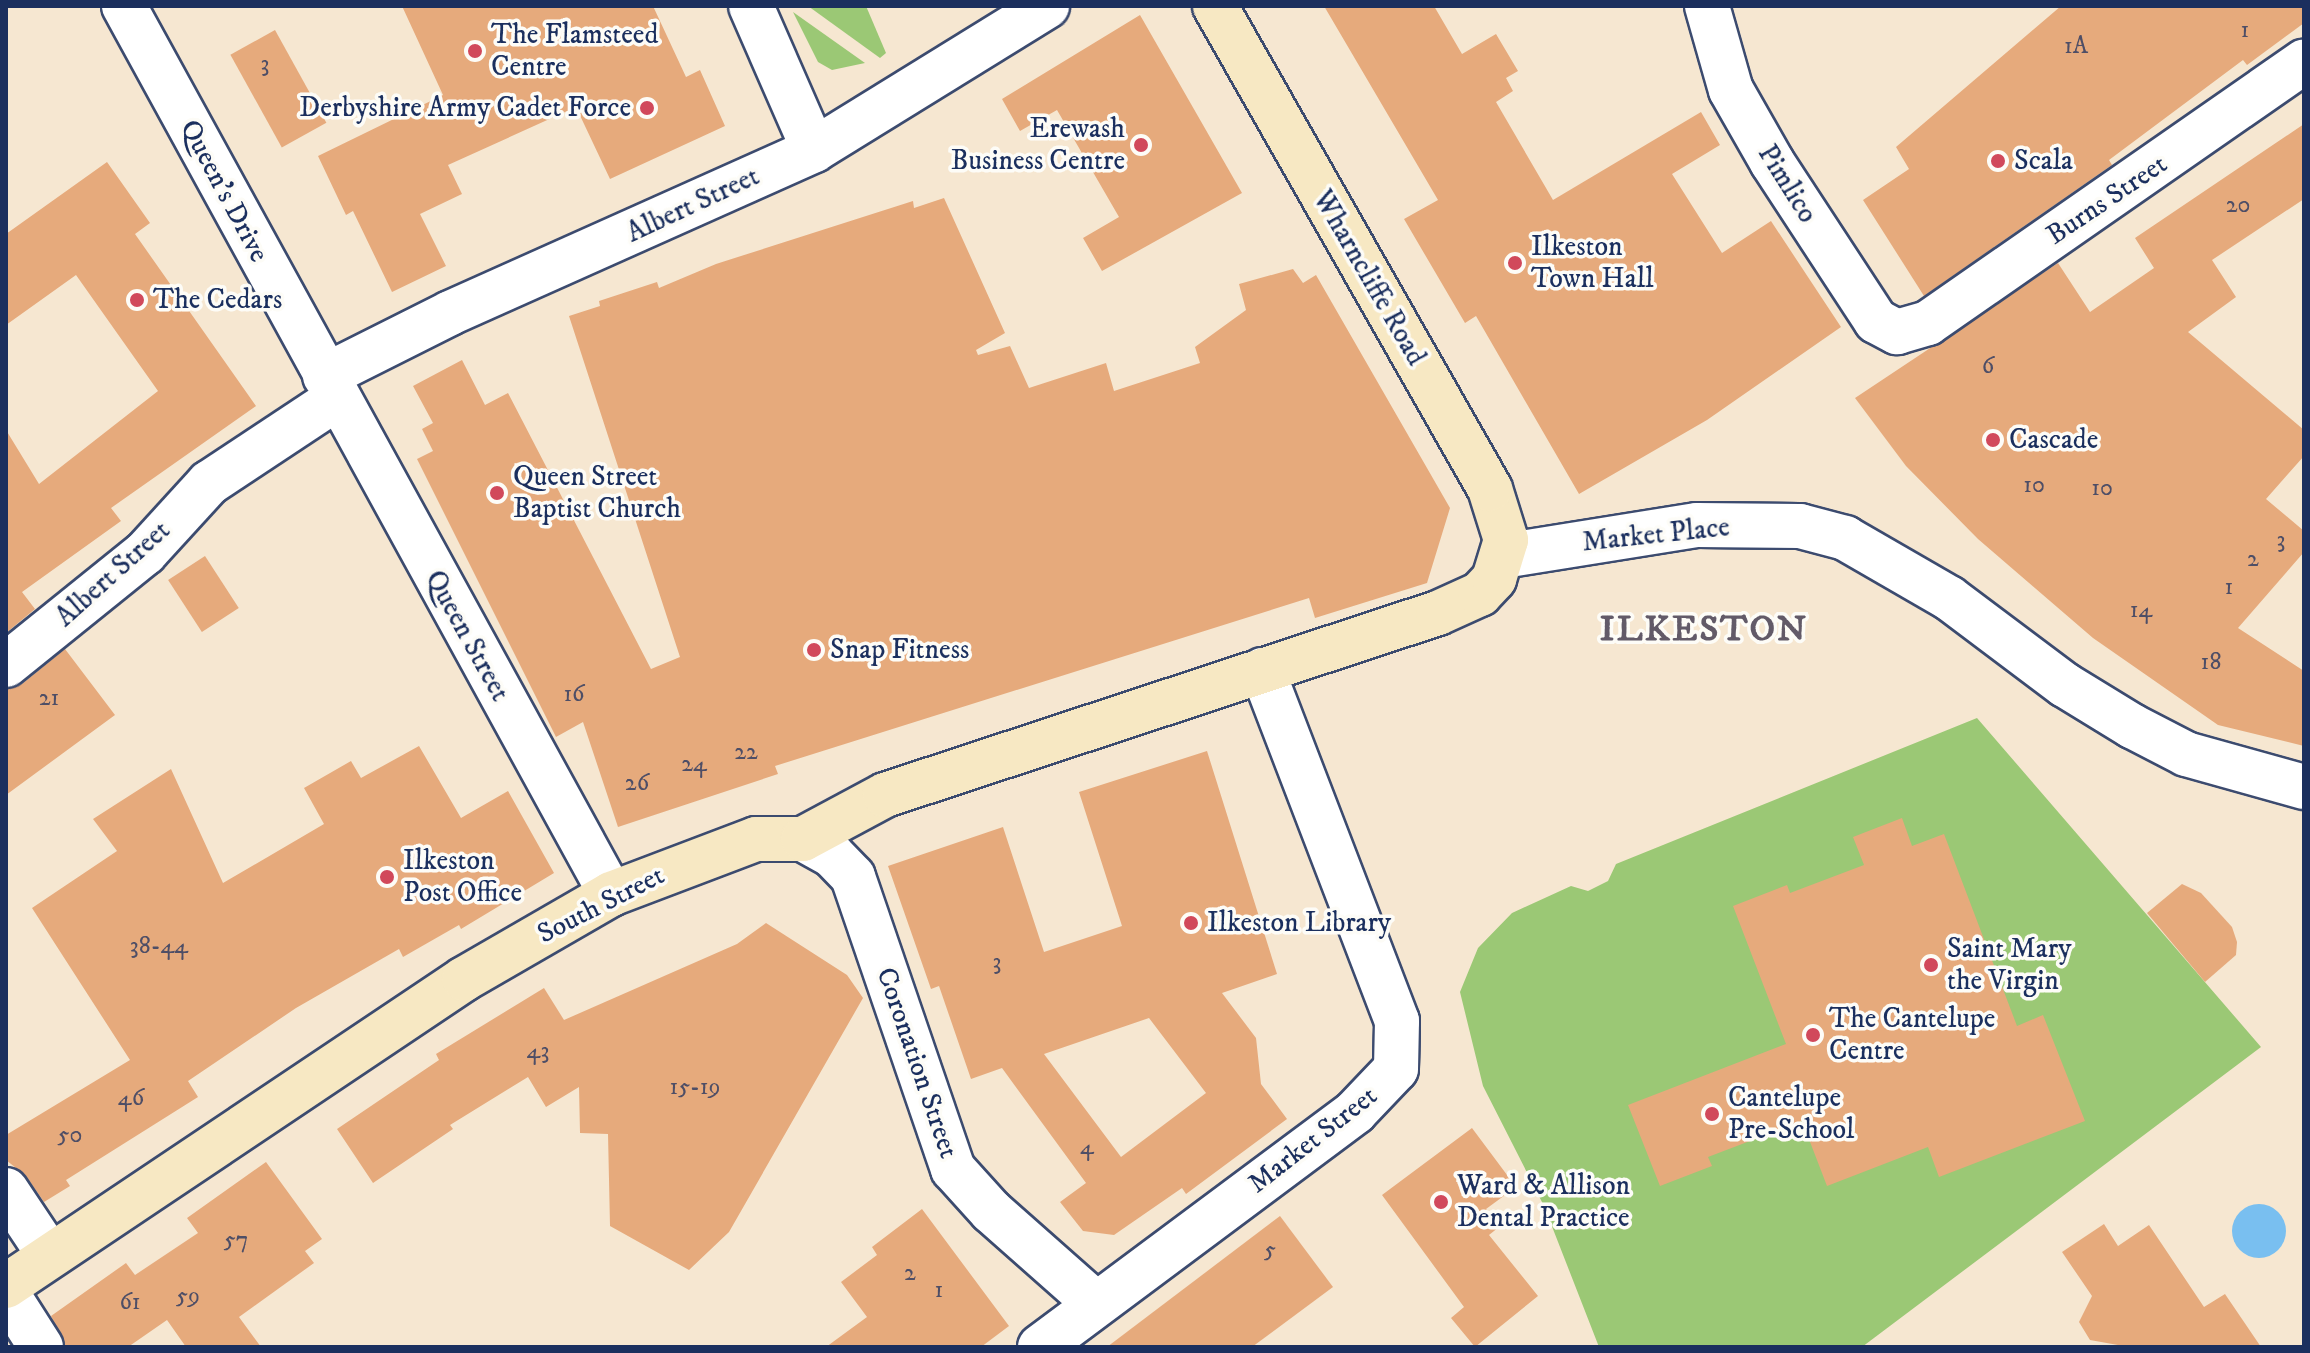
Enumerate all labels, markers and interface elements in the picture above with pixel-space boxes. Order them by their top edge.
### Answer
house number: 1 [2241,17,2249,45]
place label: The Flamsteed Centre [491,18,658,84]
house number: 1A [2064,33,2088,61]
marker: The Flamsteed Centre [466,42,484,60]
house number: 3 [261,51,269,79]
place label: Derbyshire Army Cadet Force [299,91,631,125]
marker: Derbyshire Army Cadet Force [638,99,656,117]
place label: Erewash Business Centre [951,112,1125,178]
street label: Queen's Drive [172,114,276,268]
marker: Erewash Business Centre [1132,136,1150,154]
street label: Pimlico [1750,139,1824,229]
place label: Scala [2014,144,2073,178]
street label: Burns Street [2040,148,2174,252]
marker: Scala [1989,152,2007,170]
street label: Albert Street [621,160,765,250]
street label: Wharncliffe Road [1305,184,1433,372]
house number: 20 [2226,192,2250,220]
place label: Ilkeston Town Hall [1531,230,1654,296]
marker: Ilkeston Town Hall [1506,254,1524,272]
place label: The Cedars [153,283,282,317]
marker: The Cedars [128,291,146,309]
house number: 6 [1982,353,1994,381]
place label: Cascade [2009,423,2098,457]
marker: Cascade [1984,431,2002,449]
place label: Queen Street Baptist Church [513,460,681,526]
house number: 10 [2023,472,2045,500]
house number: 10 [2091,475,2113,503]
marker: Queen Street Baptist Church [488,484,506,502]
street label: Market Place [1581,511,1731,559]
street label: Albert Street [49,514,177,634]
house number: 3 [2277,527,2285,555]
house number: 2 [2247,546,2259,574]
street label: Queen Street [417,565,517,707]
house number: 1 [2225,574,2233,602]
house number: 14 [2130,597,2152,625]
district label: ILKESTON [1600,608,1808,652]
place label: Snap Fitness [830,633,969,667]
marker: Snap Fitness [805,641,823,659]
house number: 18 [2201,649,2221,677]
house number: 16 [563,681,585,709]
house number: 21 [39,685,59,713]
house number: 22 [734,739,758,767]
house number: 24 [681,751,707,779]
house number: 26 [625,770,649,798]
place label: Ilkeston Post Office [403,844,522,910]
street label: South Street [532,859,670,951]
marker: Ilkeston Post Office [378,868,396,886]
place label: Ilkeston Library [1207,906,1391,940]
marker: Ilkeston Library [1182,914,1200,932]
place label: Saint Mary the Virgin [1947,932,2071,998]
house number: 38-44 [130,933,188,961]
house number: 3 [993,949,1001,977]
marker: Saint Mary the Virgin [1922,956,1940,974]
street label: Coronation Street [869,963,965,1163]
place label: The Cantelupe Centre [1829,1002,1995,1068]
marker: The Cantelupe Centre [1804,1026,1822,1044]
house number: 43 [527,1038,549,1066]
house number: 15-19 [669,1074,721,1102]
street label: Market Street [1242,1079,1384,1201]
place label: Cantelupe Pre-School [1728,1081,1854,1147]
house number: 46 [118,1085,144,1113]
marker: Cantelupe Pre-School [1703,1105,1721,1123]
house number: 50 [58,1122,82,1150]
house number: 4 [1080,1134,1094,1162]
place label: Ward & Allison Dental Practice [1457,1169,1630,1235]
marker: Ward & Allison Dental Practice [1432,1193,1450,1211]
house number: 57 [224,1227,248,1255]
house number: 5 [1264,1237,1276,1265]
house number: 2 [904,1260,916,1288]
house number: 1 [935,1277,943,1305]
house number: 59 [176,1283,200,1311]
house number: 61 [119,1289,141,1317]

